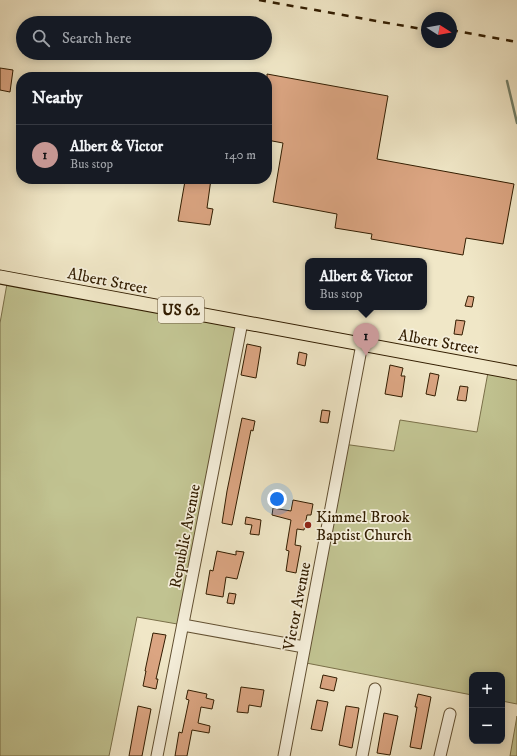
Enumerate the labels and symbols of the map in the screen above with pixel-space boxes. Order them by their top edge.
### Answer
north arrow [421,12,457,48]
street label: Albert Street [66,263,150,299]
road number: US 62 [158,297,204,323]
pin: 1 [353,323,379,356]
street label: Albert Street [397,325,481,359]
street label: Republic Avenue [165,482,205,590]
your location [267,489,287,509]
place label: Kimmel Brook Baptist Church [316,507,413,545]
marker: Kimmel Brook Baptist Church [303,520,313,530]
street label: Victor Avenue [278,560,315,653]

